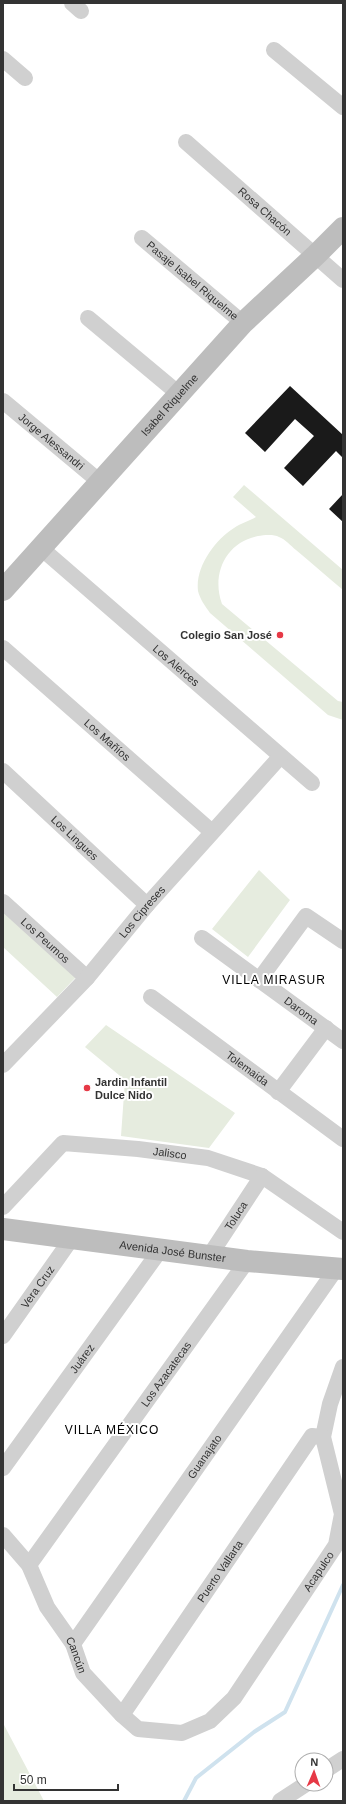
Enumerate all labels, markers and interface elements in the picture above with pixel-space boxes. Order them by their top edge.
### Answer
street label: Rosa Chacón [236,185,294,238]
street label: Pasaje Isabel Riquelme [144,239,241,322]
street label: Isabel Riquelme [139,371,200,438]
street label: Jorge Alessandri [16,411,86,472]
place label: Colegio San José [180,629,272,641]
marker: Colegio San José [275,630,285,640]
street label: Los Alerces [151,642,202,689]
street label: Los Mañíos [82,717,133,763]
street label: Los Lingues [49,813,101,863]
street label: Los Cipreses [117,883,168,940]
street label: Los Peumos [19,915,72,966]
district label: VILLA MIRASUR [222,973,326,987]
street label: Daroma [282,994,321,1027]
street label: Tolemaida [224,1049,272,1089]
place label: Jardin Infantil Dulce Nido [95,1076,167,1101]
marker: Jardin Infantil Dulce Nido [82,1083,92,1093]
street label: Jalisco [152,1145,187,1161]
street label: Toluca [222,1198,250,1232]
street label: Avenida José Bunster [119,1238,227,1264]
street label: Vera Cruz [19,1263,57,1310]
street label: Los Azacatecas [139,1339,194,1409]
street label: Juárez [67,1342,97,1375]
district label: VILLA MÉXICO [65,1422,159,1437]
street label: Guanajato [185,1432,224,1481]
street label: Puerto Vallarta [195,1537,246,1604]
street label: Acapulco [301,1549,336,1593]
street label: Cancún [64,1634,89,1675]
north arrow [294,1752,334,1792]
text: N [310,1756,319,1768]
scale bar [14,1766,118,1792]
text: 50 m [20,1773,47,1787]

